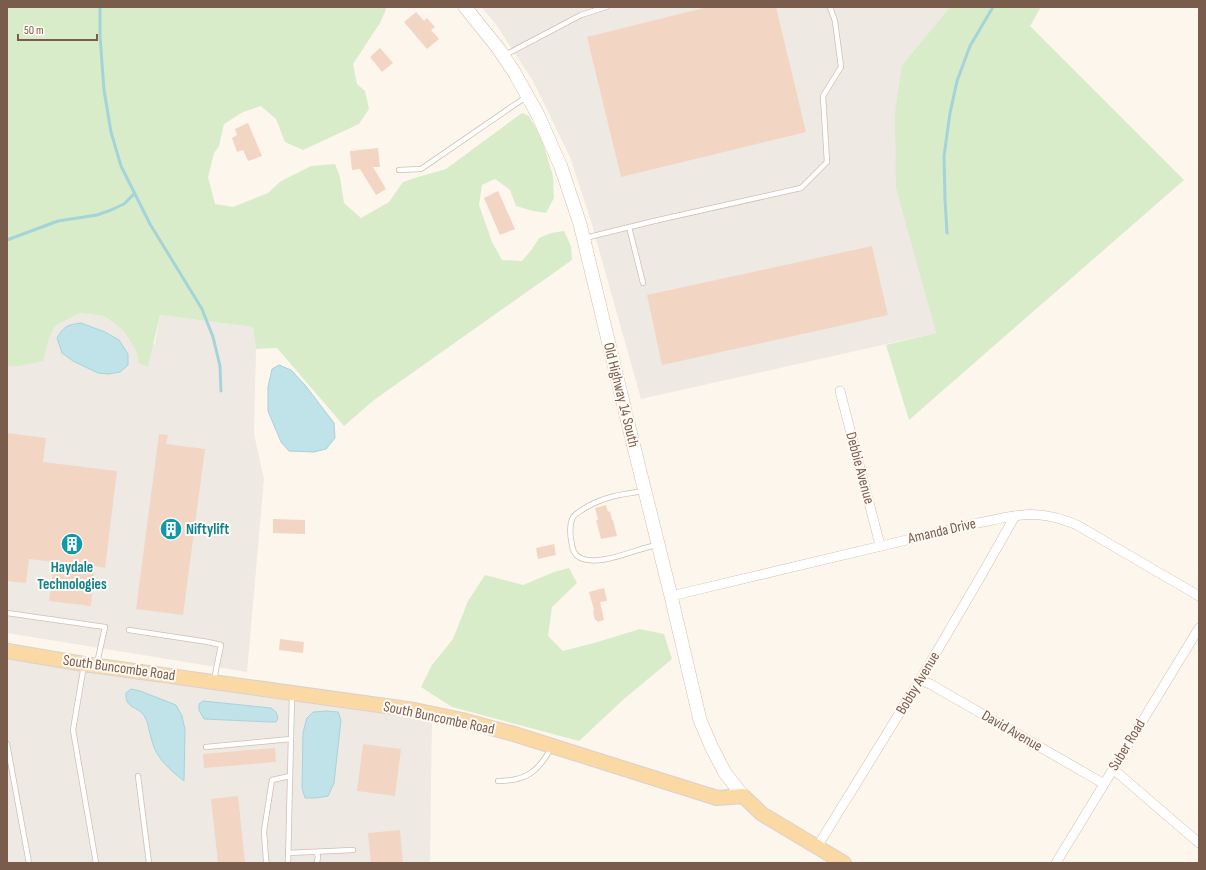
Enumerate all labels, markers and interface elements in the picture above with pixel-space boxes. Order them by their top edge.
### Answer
scale bar [18,16,97,42]
text: 50 m [24,23,44,38]
street label: Old Highway 14 South [599,341,643,449]
street label: Debbie Avenue [841,430,879,506]
street label: Amanda Drive [905,514,978,548]
building icon: Niftylift [158,516,184,542]
place label: Niftylift [186,520,229,539]
building icon: Haydale Technologies [59,531,85,557]
place label: Haydale Technologies [37,558,107,594]
street label: Bobby Avenue [892,648,944,718]
street label: South Buncombe Road [62,651,176,685]
street label: South Buncombe Road [382,697,496,739]
street label: David Avenue [978,706,1046,756]
street label: Suber Road [1104,716,1150,774]

